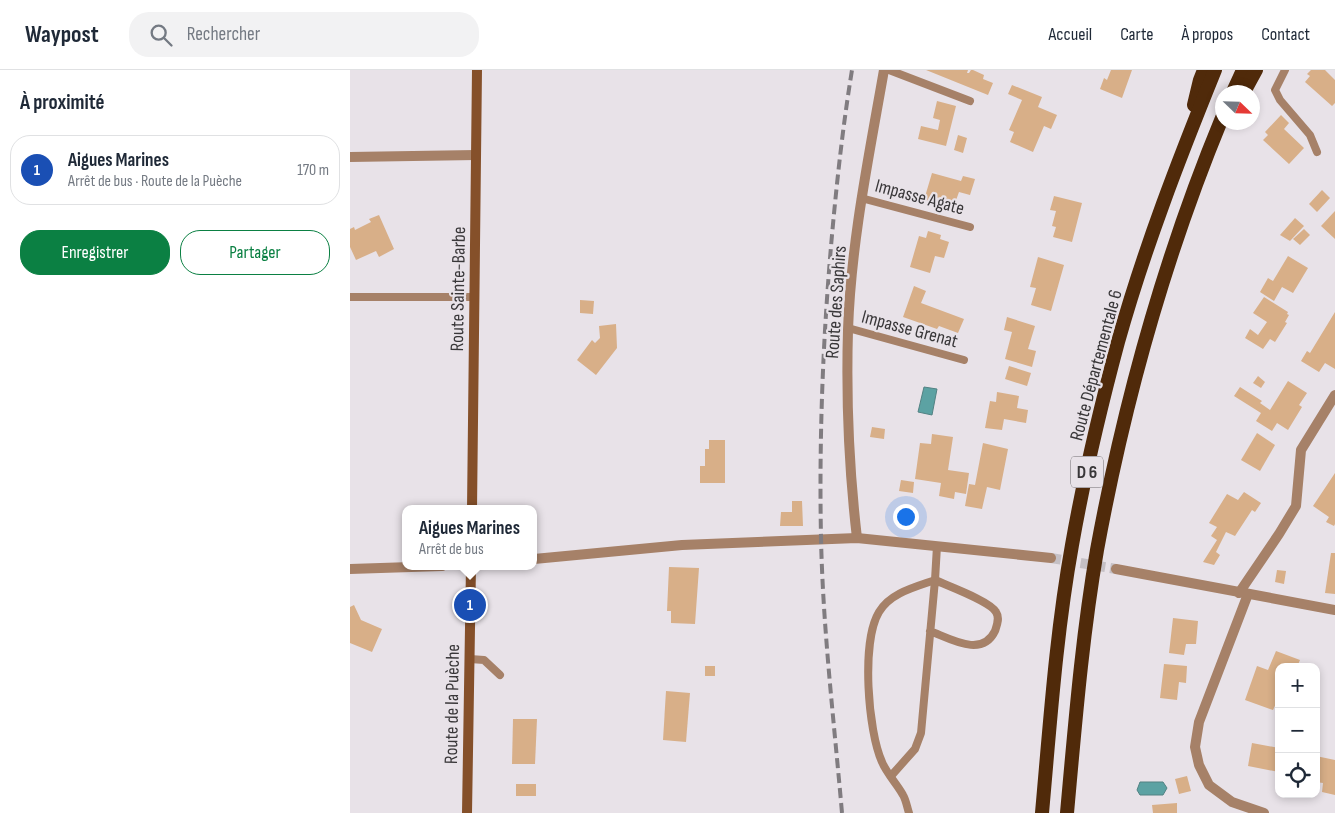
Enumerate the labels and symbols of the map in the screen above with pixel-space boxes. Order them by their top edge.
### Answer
north arrow [1215,85,1260,130]
street label: Impasse Agate [872,174,967,220]
street label: Route Sainte-Barbe [446,226,471,352]
street label: Route des Saphirs [821,245,852,359]
street label: Route Départementale 6 [1065,287,1128,443]
street label: Impasse Grenat [859,306,961,353]
road number: D 6 [1071,457,1103,488]
your location [893,504,919,530]
pin: 1 [454,586,486,624]
street label: Route de la Puèche [440,644,465,764]

